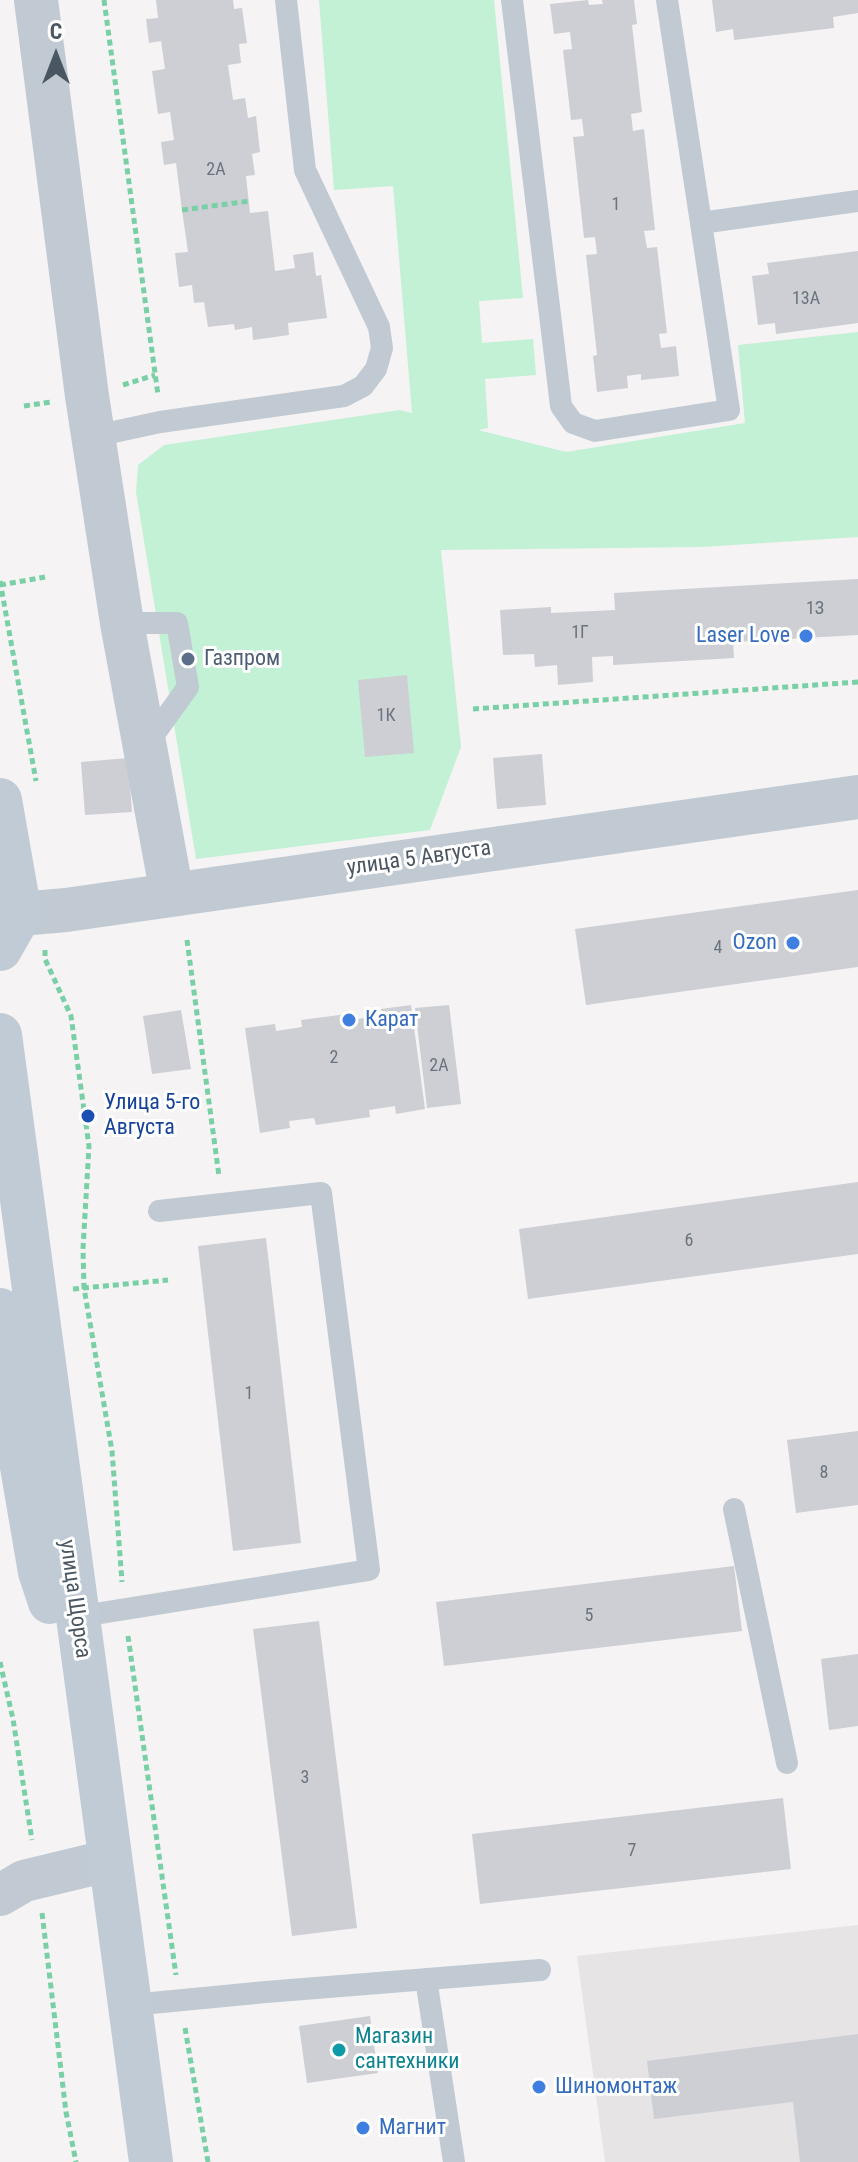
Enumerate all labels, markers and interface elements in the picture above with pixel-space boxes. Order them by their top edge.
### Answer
north arrow [16,16,96,96]
text: С [50,19,62,44]
house number: 2А [206,159,226,181]
house number: 1 [612,194,620,216]
house number: 13А [792,288,820,310]
house number: 1З [806,598,824,620]
house number: 1Г [571,622,589,644]
place label: Laser Love [696,623,790,649]
marker: Laser Love [797,627,815,645]
place label: Газпром [204,646,280,672]
marker: Газпром [179,650,197,668]
house number: 1К [377,705,395,727]
street label: улица 5 Августа [345,836,493,882]
place label: Ozon [733,930,777,956]
marker: Ozon [784,934,802,952]
house number: 4 [714,937,722,959]
place label: Карат [365,1007,418,1033]
marker: Карат [340,1011,358,1029]
house number: 2 [330,1047,338,1069]
house number: 2А [429,1055,449,1077]
place label: Улица 5-го Августа [104,1090,200,1142]
marker: Улица 5-го Августа [79,1107,97,1125]
house number: 6 [685,1230,693,1252]
house number: 1 [245,1383,253,1405]
house number: 8 [820,1462,828,1484]
street label: улица Щорса [53,1538,95,1660]
house number: 5 [585,1605,593,1627]
house number: 3 [301,1767,309,1789]
house number: 7 [628,1840,636,1862]
place label: Магазин сантехники [355,2024,460,2076]
marker: Магазин сантехники [330,2041,348,2059]
place label: Шиномонтаж [555,2074,677,2100]
marker: Шиномонтаж [530,2078,548,2096]
place label: Магнит [379,2115,446,2141]
marker: Магнит [354,2119,372,2137]

